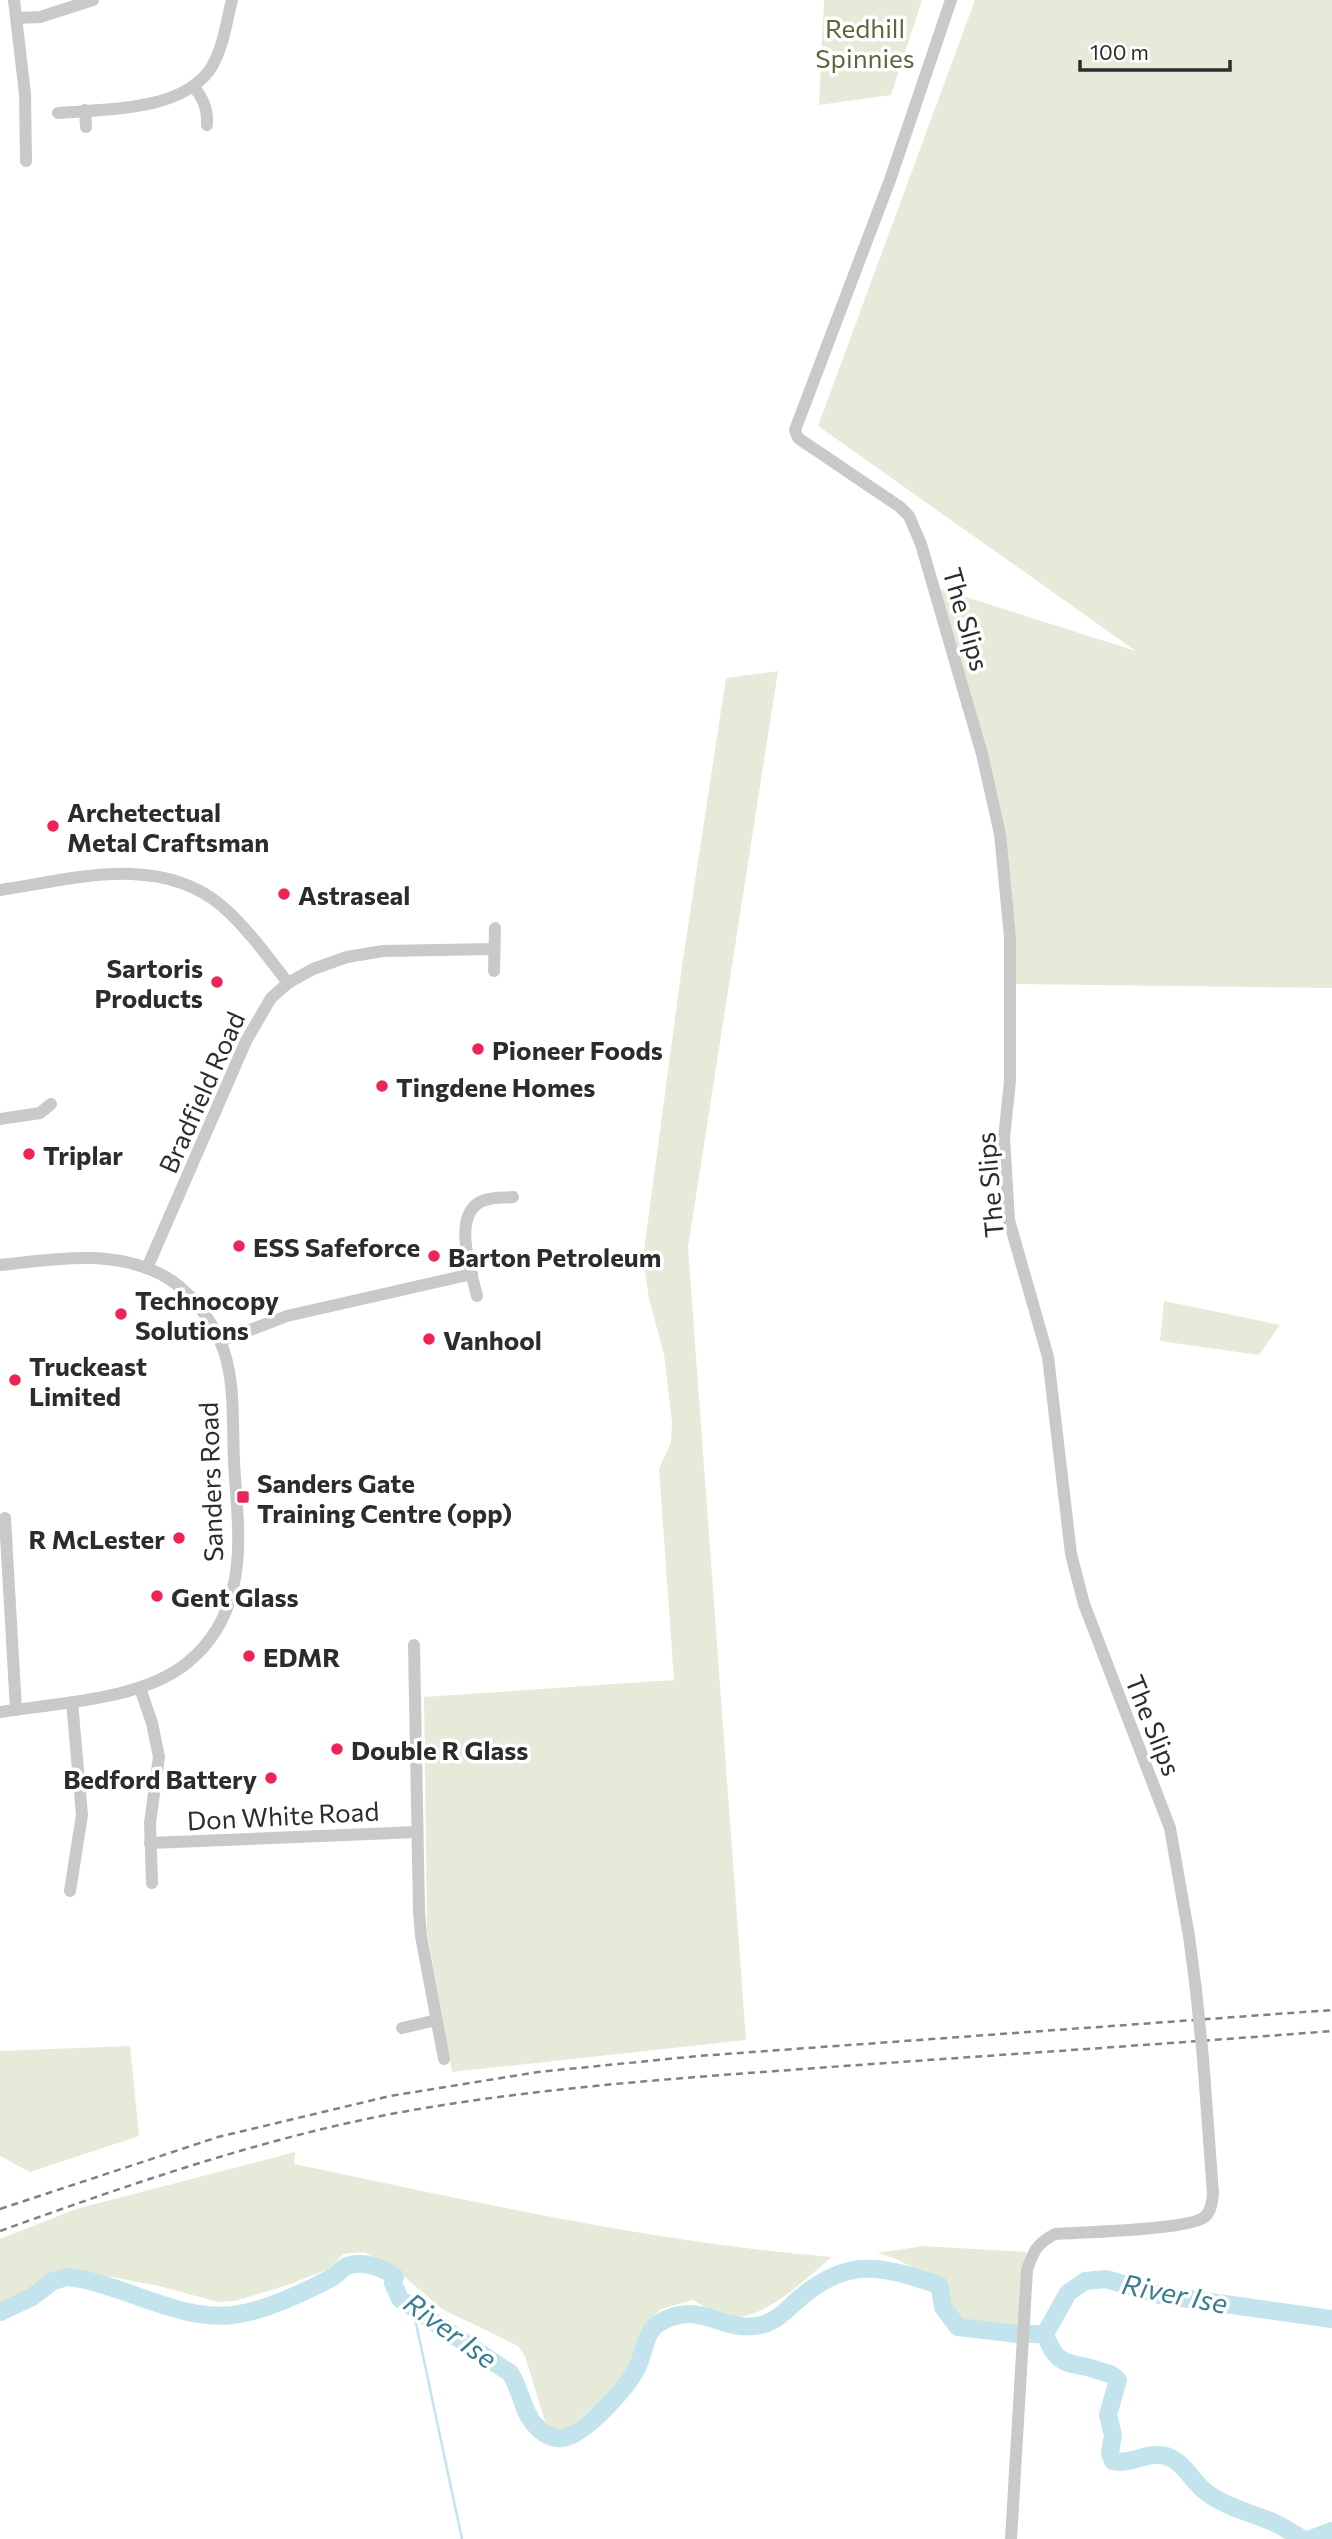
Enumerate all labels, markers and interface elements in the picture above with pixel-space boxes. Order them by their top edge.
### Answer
park label: Redhill Spinnies [815,12,915,73]
scale bar [1080,28,1230,72]
text: 100 m [1090,39,1149,64]
street label: The Slips [938,564,996,674]
place label: Archetectual Metal Craftsman [67,796,269,857]
marker: Archetectual Metal Craftsman [45,818,61,834]
place label: Astraseal [298,879,410,910]
marker: Astraseal [276,886,292,902]
place label: Sartoris Products [94,952,203,1013]
marker: Sartoris Products [209,974,225,990]
street label: Bradfield Road [152,1006,250,1178]
place label: Pioneer Foods [492,1034,663,1065]
marker: Pioneer Foods [470,1041,486,1057]
place label: Tingdene Homes [396,1071,595,1102]
marker: Tingdene Homes [374,1078,390,1094]
street label: The Slips [969,1131,1009,1239]
place label: Triplar [43,1139,123,1170]
marker: Triplar [21,1146,37,1162]
place label: ESS Safeforce [253,1231,420,1262]
marker: ESS Safeforce [231,1238,247,1254]
place label: Barton Petroleum [448,1241,661,1272]
marker: Barton Petroleum [426,1248,442,1264]
place label: Technocopy Solutions [135,1284,279,1345]
marker: Technocopy Solutions [113,1306,129,1322]
place label: Vanhool [443,1324,542,1355]
marker: Vanhool [421,1331,437,1347]
place label: Truckeast Limited [29,1350,147,1411]
marker: Truckeast Limited [7,1372,23,1388]
street label: Sanders Road [192,1402,228,1562]
place label: Sanders Gate Training Centre (opp) [257,1467,512,1528]
marker: Sanders Gate Training Centre (opp) [235,1489,251,1505]
place label: R McLester [29,1523,165,1554]
marker: R McLester [171,1530,187,1546]
place label: Gent Glass [171,1581,299,1612]
marker: Gent Glass [149,1588,165,1604]
place label: EDMR [263,1641,340,1672]
marker: EDMR [241,1648,257,1664]
street label: The Slips [1120,1670,1188,1780]
place label: Double R Glass [351,1734,528,1765]
marker: Double R Glass [329,1741,345,1757]
place label: Bedford Battery [63,1763,257,1794]
marker: Bedford Battery [263,1770,279,1786]
street label: Don White Road [186,1794,380,1836]
water label: River Ise [1119,2266,1231,2320]
water label: River Ise [398,2285,504,2375]

